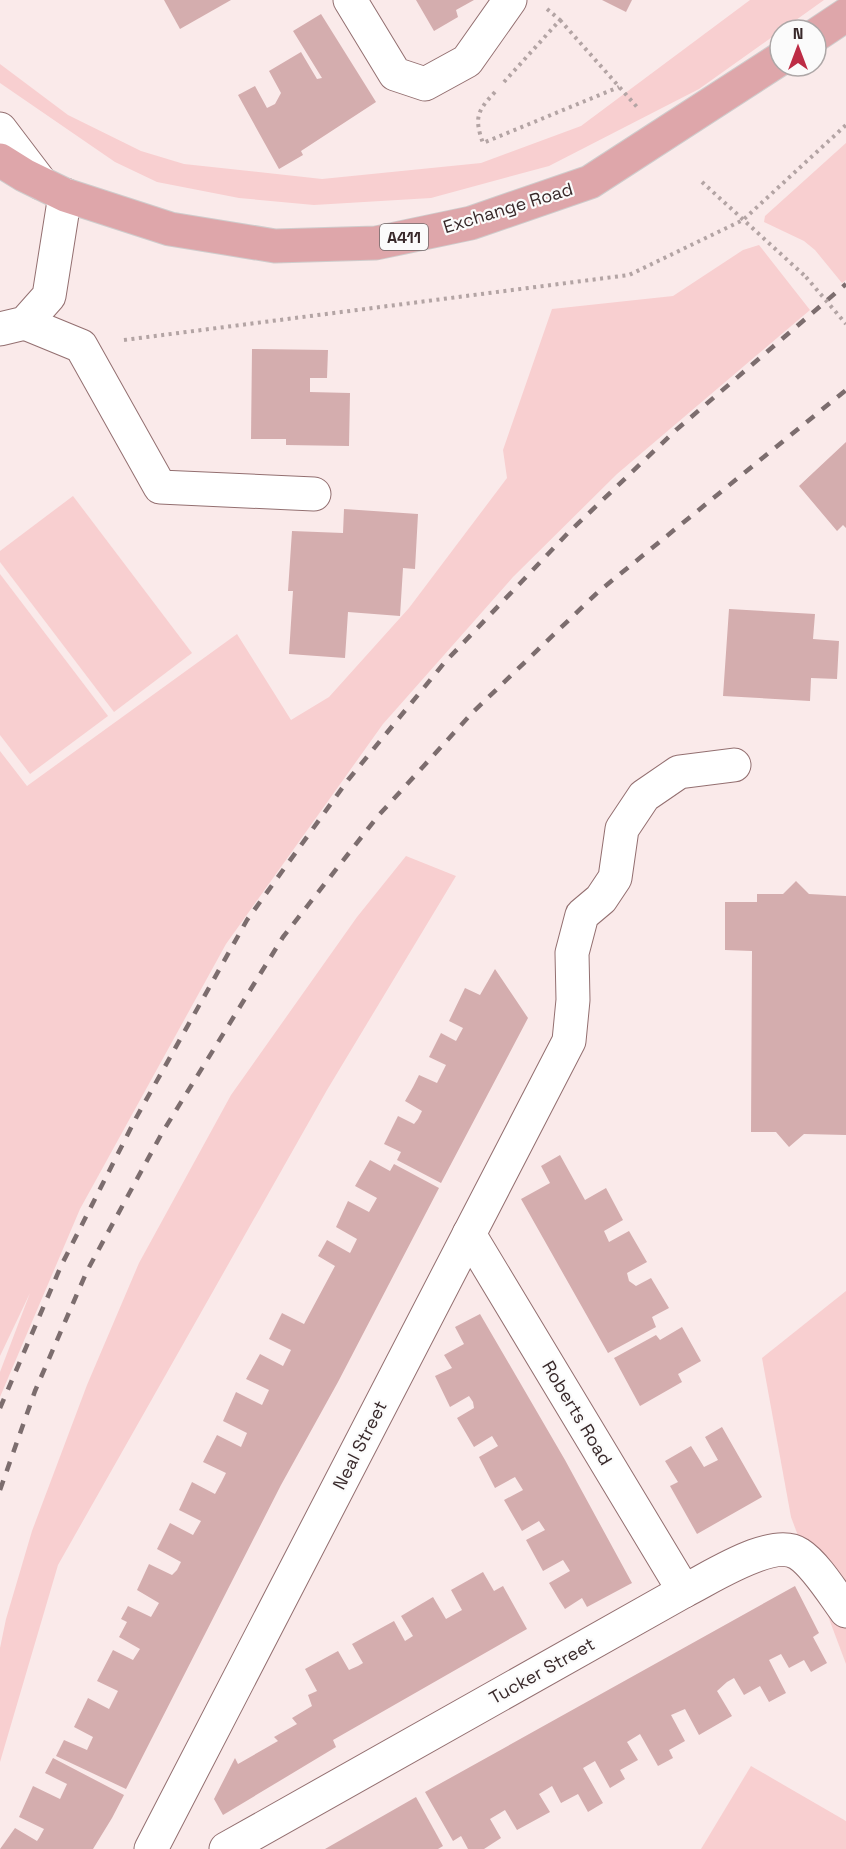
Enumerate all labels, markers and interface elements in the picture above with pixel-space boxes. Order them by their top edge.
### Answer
north arrow [768,18,828,78]
text: N [793,23,803,44]
street label: Exchange Road [440,177,575,238]
road number: A411 [380,224,428,250]
street label: Roberts Road [537,1356,618,1469]
street label: Neal Street [327,1396,392,1493]
street label: Tucker Street [485,1632,599,1709]

